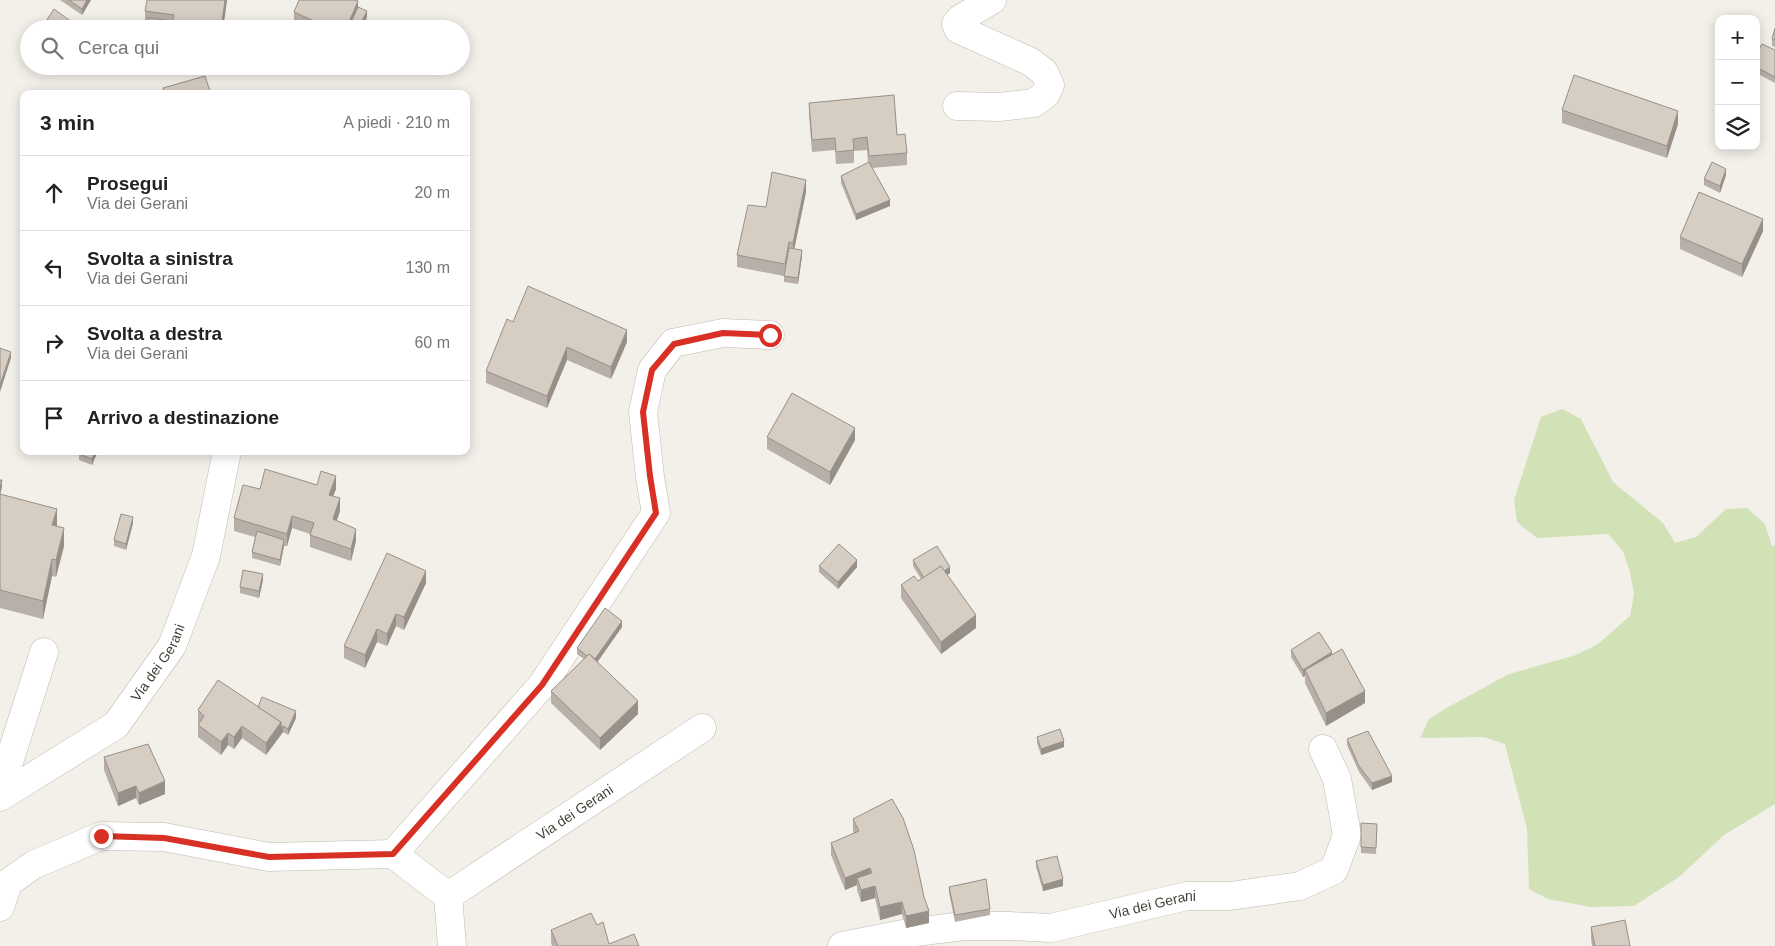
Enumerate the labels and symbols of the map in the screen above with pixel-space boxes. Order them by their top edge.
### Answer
route start [759,324,782,347]
street label: Via dei Gerani [128,622,188,704]
street label: Via dei Gerani [533,781,616,843]
route end [90,825,113,848]
street label: Via dei Gerani [1108,888,1196,922]

